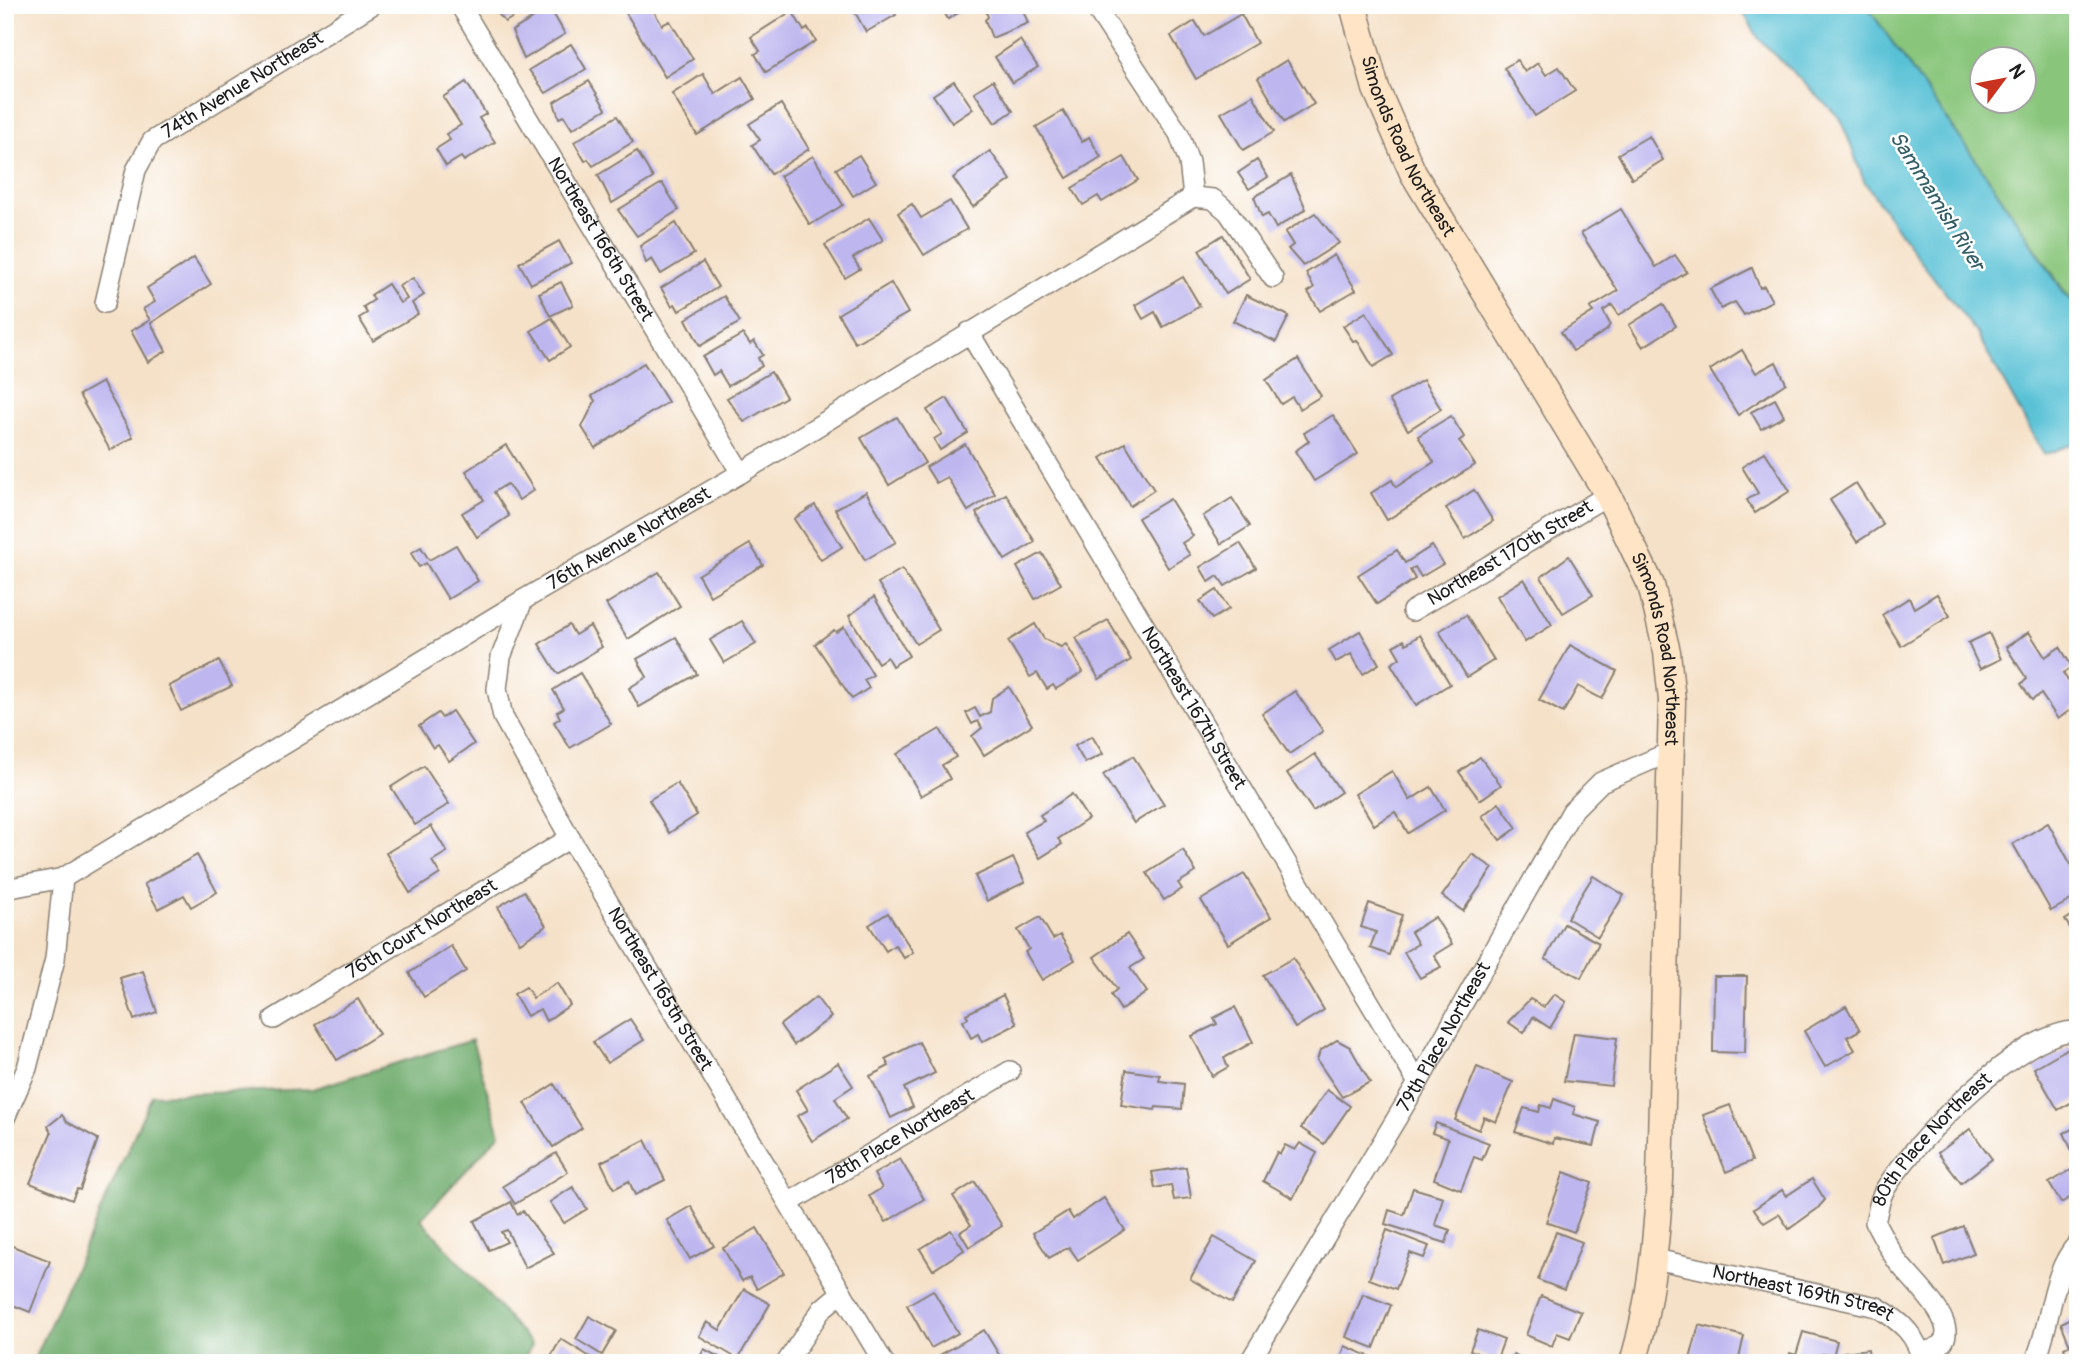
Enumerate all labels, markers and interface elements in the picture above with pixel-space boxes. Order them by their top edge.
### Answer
street label: 74th Avenue Northeast [157,26,328,144]
north arrow [1968,46,2038,116]
street label: Simonds Road Northeast [1355,53,1461,241]
text: N [2003,60,2030,83]
water label: Sammamish River [1883,126,1992,278]
street label: Northeast 166th Street [542,153,659,326]
street label: 76th Avenue Northeast [543,481,715,595]
street label: Northeast 170th Street [1423,495,1597,611]
street label: Simonds Road Northeast [1625,548,1684,746]
street label: Northeast 167th Street [1136,622,1252,794]
street label: 76th Court Northeast [342,873,502,984]
street label: Northeast 165th Street [602,903,718,1075]
street label: 79th Place Northeast [1392,957,1496,1116]
street label: 80th Place Northeast [1867,1067,1997,1209]
street label: 78th Place Northeast [822,1083,979,1190]
street label: Northeast 169th Street [1710,1260,1899,1327]

